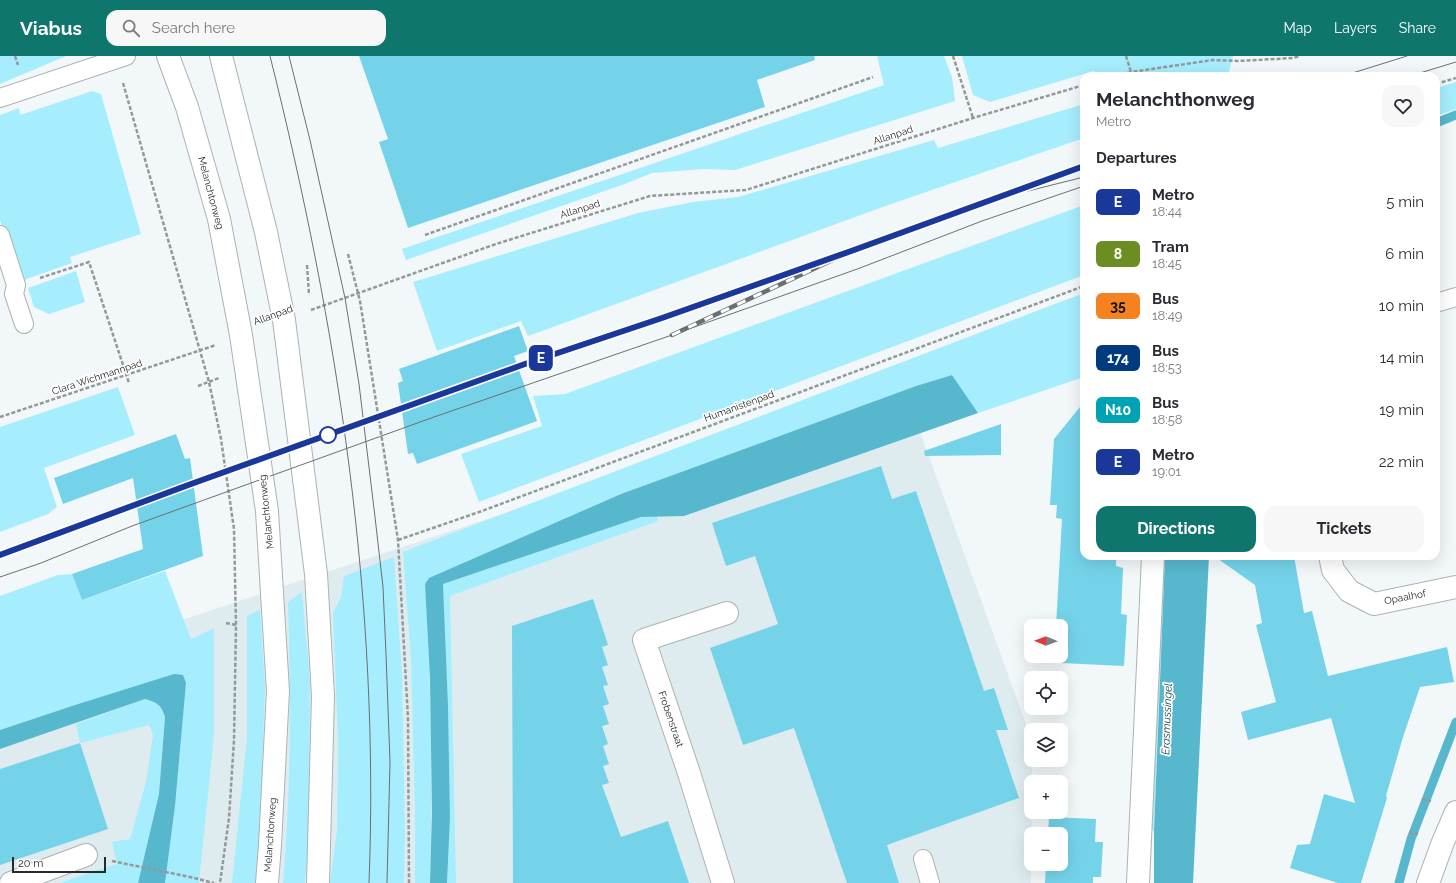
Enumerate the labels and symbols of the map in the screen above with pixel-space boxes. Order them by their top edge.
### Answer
street label: Allanpad [872,123,914,147]
street label: Melanchtonweg [196,155,226,231]
street label: Allanpad [559,198,601,220]
street label: Allanpad [252,303,294,327]
line badge: E [528,345,554,371]
street label: Clara Wichmannpad [50,357,144,397]
street label: Humanistenpad [703,388,775,424]
unlabelled marker [319,426,337,444]
street label: Melanchtonweg [257,474,275,550]
street label: Opaalhof [1383,587,1427,606]
north arrow [1024,619,1068,663]
water label: Erasmussingel [1159,683,1175,755]
street label: Frobenstraat [656,690,686,749]
street label: Melanchtonweg [262,797,278,873]
scale bar [12,855,106,874]

